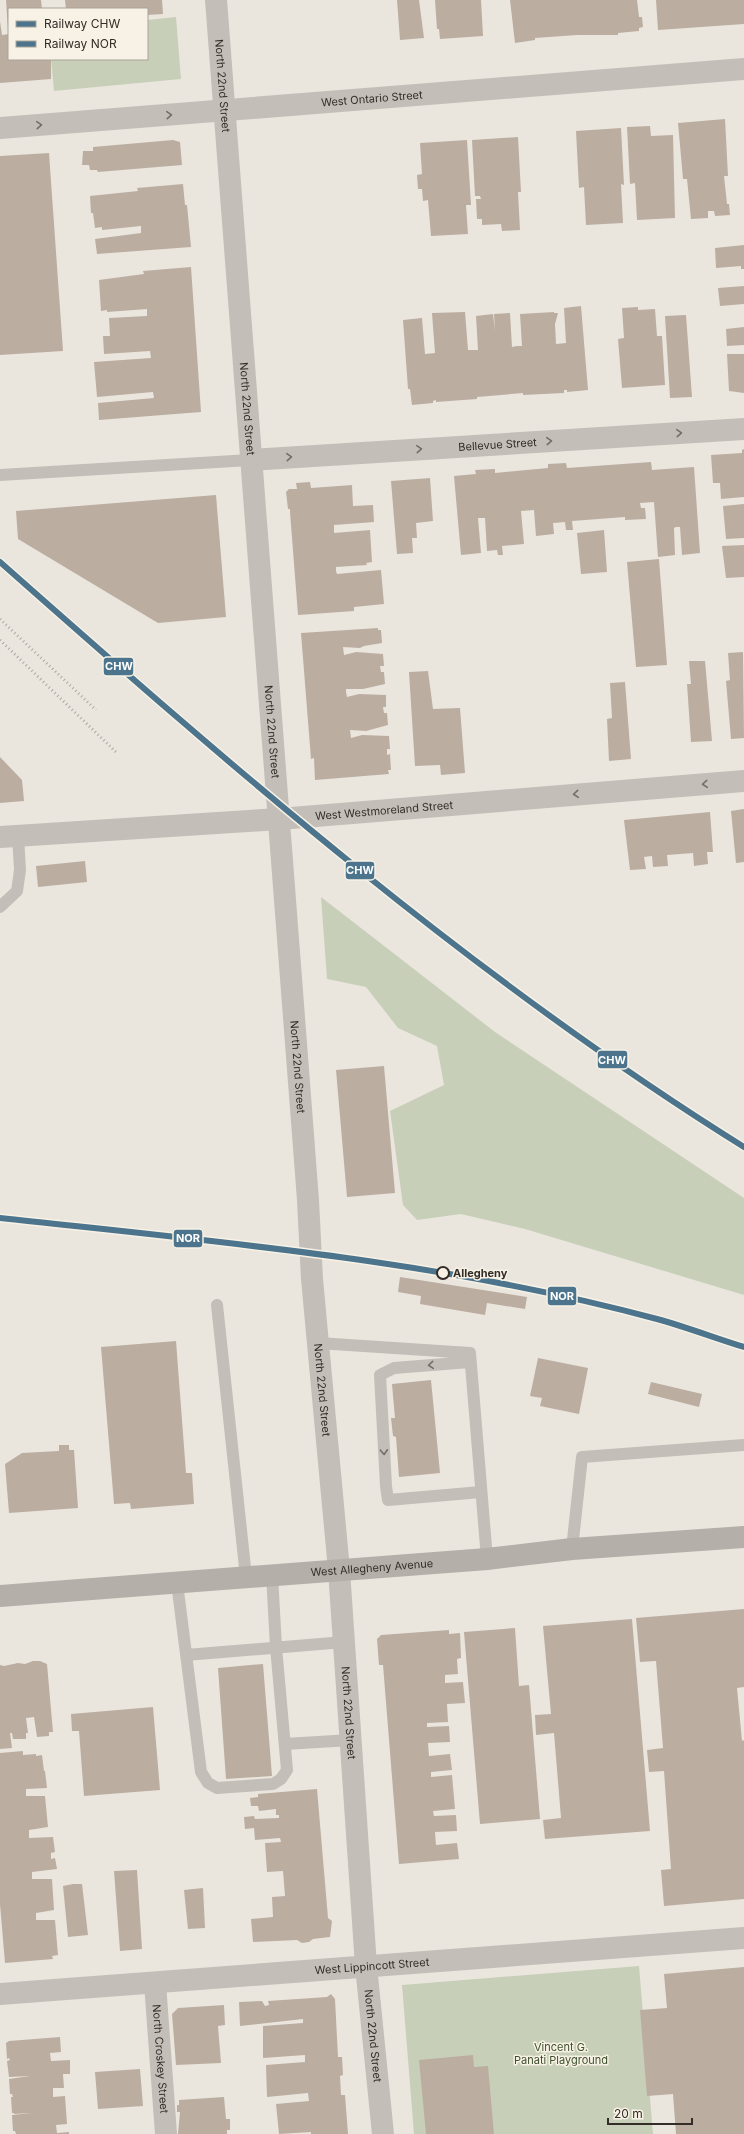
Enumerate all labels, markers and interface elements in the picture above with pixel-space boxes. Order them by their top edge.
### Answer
legend [8,8,148,60]
text: Railway CHW [44,16,120,31]
text: Railway NOR [44,36,117,51]
street label: North 22nd Street [212,39,233,133]
street label: West Ontario Street [321,87,424,110]
one-way arrow [166,111,172,120]
one-way arrow [36,121,42,130]
street label: North 22nd Street [237,362,258,456]
one-way arrow [676,429,682,438]
street label: Bellevue Street [458,435,538,454]
one-way arrow [546,437,552,446]
one-way arrow [416,445,422,454]
one-way arrow [286,453,292,462]
line badge: CHW [103,657,134,676]
text: CHW [105,659,133,673]
street label: North 22nd Street [262,685,283,779]
one-way arrow [702,779,708,788]
one-way arrow [573,790,579,799]
street label: West Westmoreland Street [315,798,454,823]
line badge: CHW [345,861,375,880]
text: CHW [346,863,374,877]
street label: North 22nd Street [287,1020,308,1114]
line badge: CHW [597,1050,628,1069]
text: CHW [598,1053,626,1067]
line badge: NOR [173,1229,203,1248]
text: NOR [176,1231,200,1245]
marker: Allegheny [436,1266,450,1280]
place label: Allegheny [453,1266,508,1280]
line badge: NOR [547,1286,577,1306]
text: NOR [550,1289,574,1303]
street label: North 22nd Street [311,1343,334,1437]
one-way arrow [428,1361,434,1370]
one-way arrow [380,1449,388,1455]
street label: West Allegheny Avenue [310,1556,434,1579]
street label: North 22nd Street [339,1666,359,1760]
street label: West Lippincott Street [314,1955,430,1977]
street label: North 22nd Street [361,1989,385,2083]
street label: North Croskey Street [150,2004,172,2114]
park label: Vincent G. Panati Playground [514,2040,608,2067]
scale bar [608,2100,692,2126]
text: 20 m [614,2106,643,2121]

